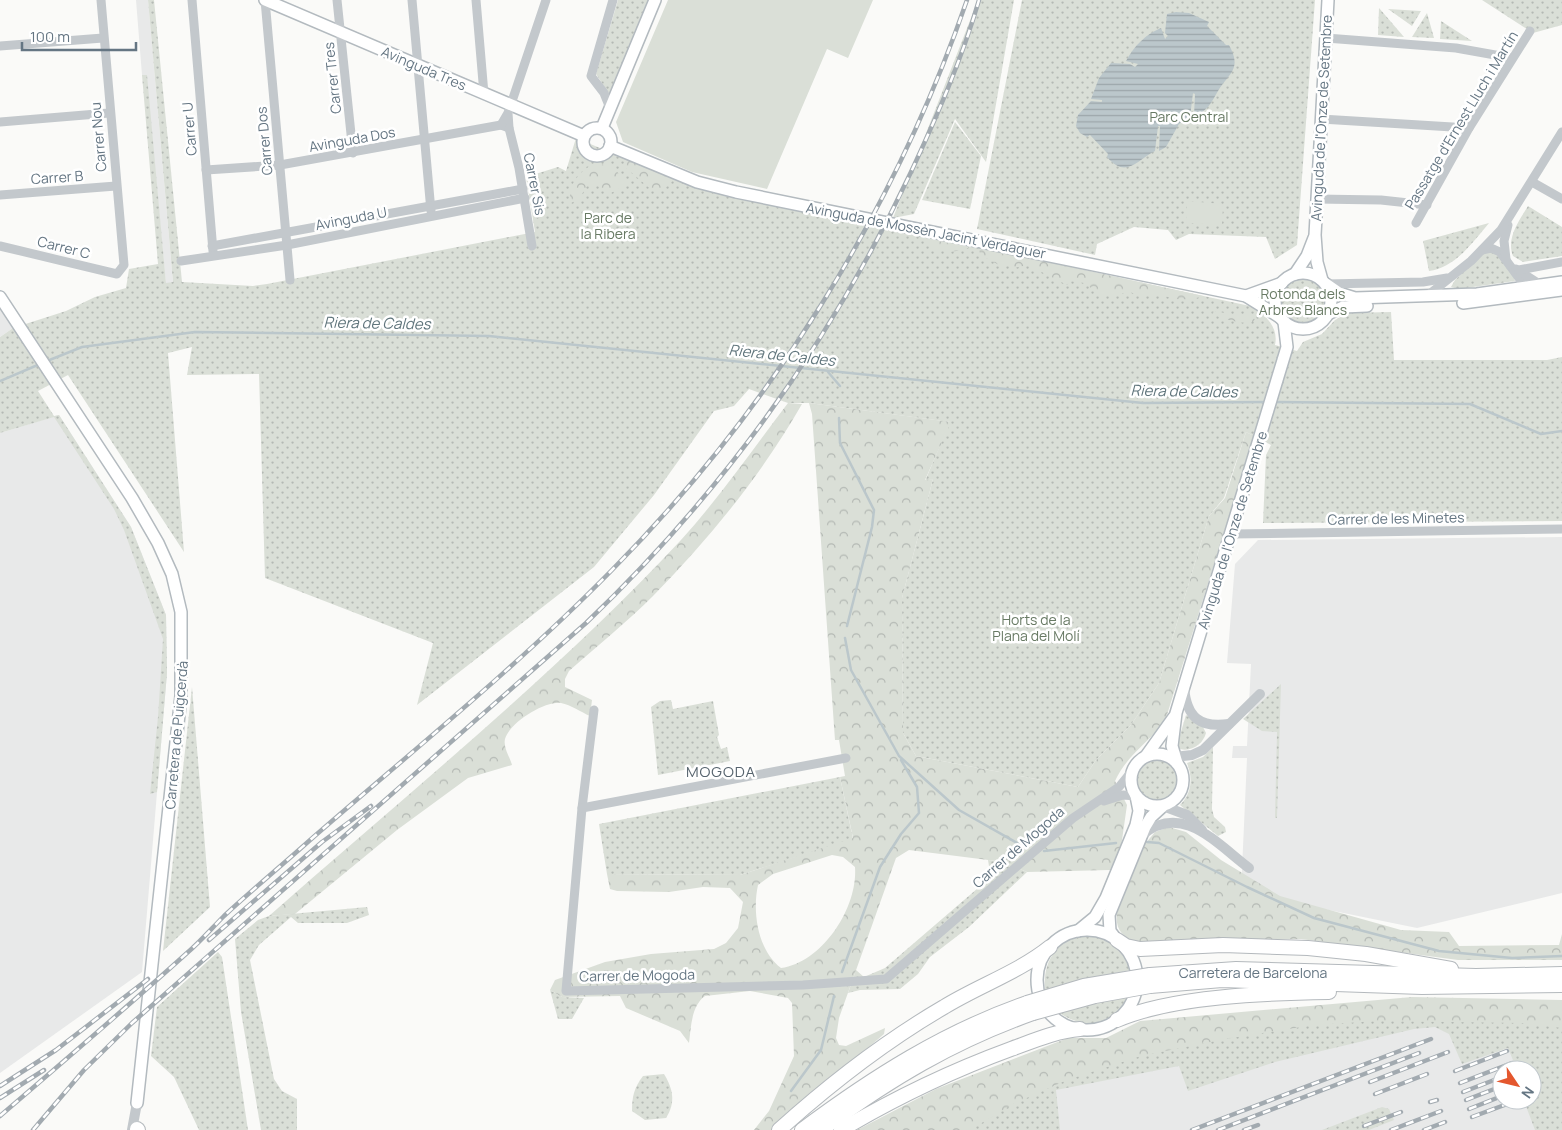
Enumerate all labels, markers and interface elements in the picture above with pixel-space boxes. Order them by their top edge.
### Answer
street label: Avinguda de l'Onze de Setembre [1306,14,1336,222]
scale bar [22,20,136,52]
text: 100 m [30,26,70,47]
street label: Passatge d'Ernest Lluch i Martín [1400,27,1522,213]
street label: Carrer Tres [319,41,345,115]
street label: Avinguda Tres [379,42,469,94]
street label: Carrer Nou [85,101,111,173]
street label: Carrer U [177,101,201,157]
street label: Carrer Dos [252,106,276,176]
park label: Parc Central [1149,107,1229,126]
street label: Avinguda Dos [307,122,397,156]
street label: Carrer Sis [520,151,550,217]
street label: Carrer B [30,166,84,188]
street label: Avinguda de Mossèn Jacint Verdaguer [804,197,1048,263]
street label: Avinguda U [314,202,388,234]
park label: Parc de la Ribera [581,208,635,243]
street label: Carrer C [36,231,92,263]
park label: Rotonda dels Arbres Blancs [1259,284,1347,319]
water label: Riera de Caldes [323,312,432,334]
water label: Riera de Caldes [728,339,837,371]
water label: Riera de Caldes [1130,380,1239,402]
street label: Avinguda de l'Onze de Setembre [1193,428,1271,632]
street label: Carrer de les Minetes [1327,507,1465,529]
park label: Horts de la Plana del Molí [992,610,1080,645]
street label: Carretera de Puigcerdà [160,660,192,810]
district label: MOGODA [686,761,756,782]
street label: Carrer de Mogoda [968,802,1068,892]
street label: Carretera de Barcelona [1179,963,1327,982]
street label: Carrer de Mogoda [579,964,695,986]
north arrow [1492,1060,1542,1110]
text: N [1517,1083,1539,1102]

